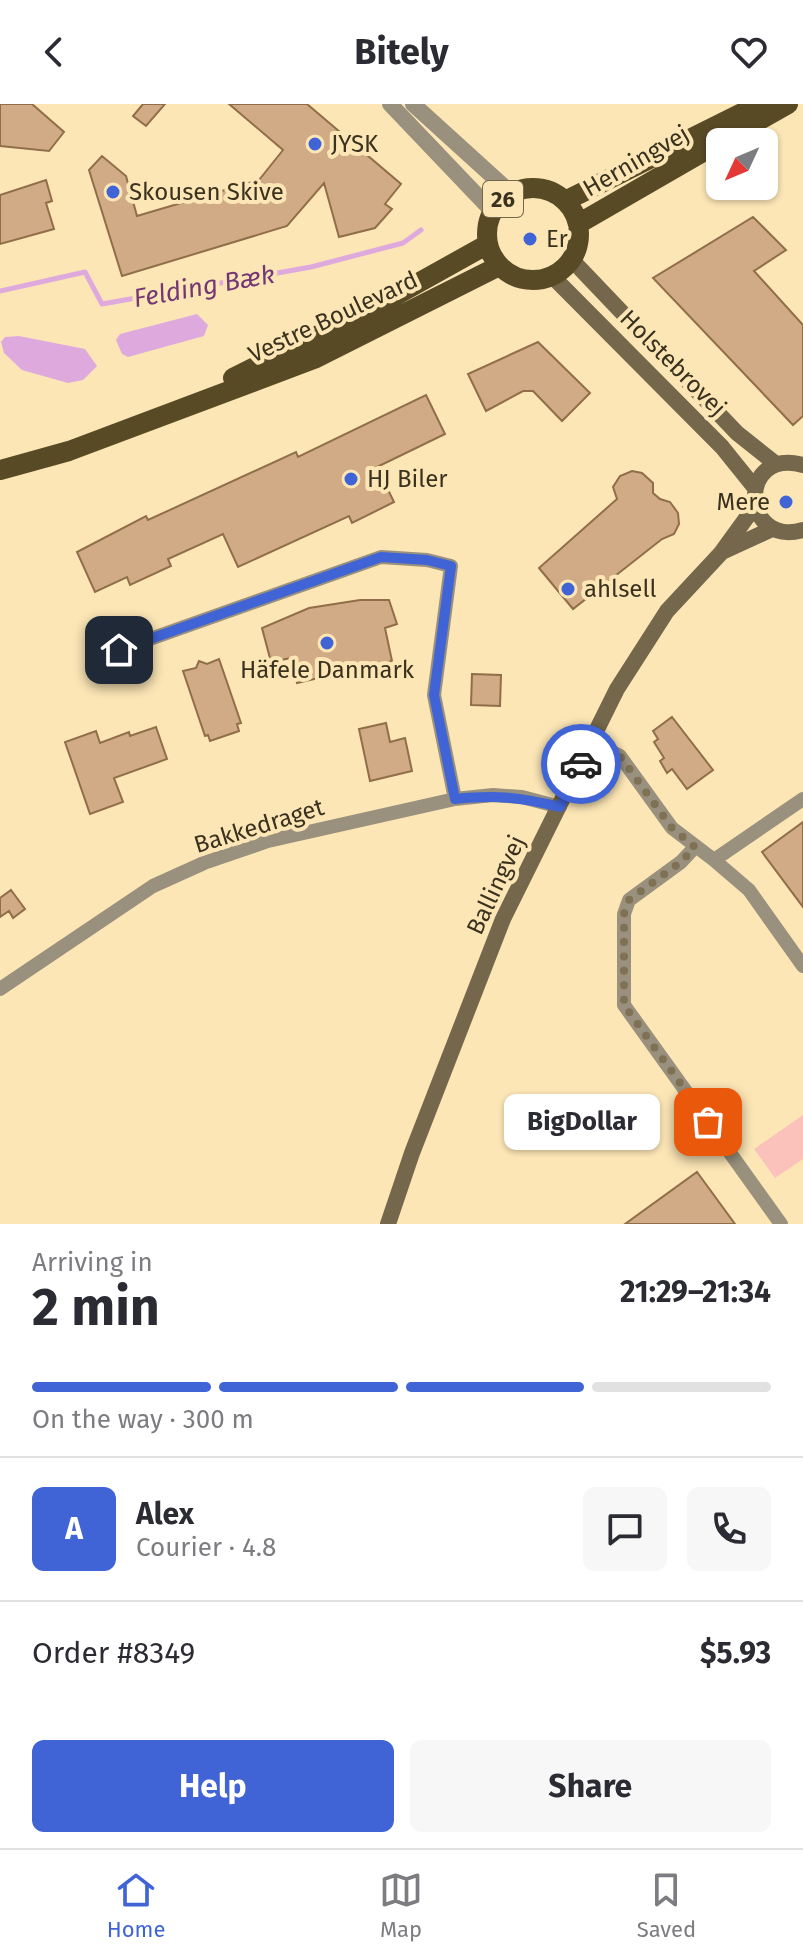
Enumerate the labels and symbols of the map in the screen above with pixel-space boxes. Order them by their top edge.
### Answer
street label: Herningvej [578,119,694,203]
north arrow [706,128,778,200]
place label: JYSK [331,130,379,158]
marker: JYSK [306,135,324,153]
place label: Skousen Skive [129,178,284,206]
road number: 26 [483,181,523,217]
marker: Skousen Skive [104,183,122,201]
place label: Er [546,225,569,253]
marker: Er [521,230,539,248]
water label: Felding Bæk [131,259,277,314]
street label: Vestre Boulevard [244,266,422,368]
street label: Holstebrovej [614,304,732,422]
place label: HJ Biler [367,465,448,493]
marker: HJ Biler [342,470,360,488]
place label: Mere [717,488,770,516]
marker: Mere [777,493,795,511]
place label: ahlsell [584,575,657,603]
marker: ahlsell [559,580,577,598]
pin [85,616,153,684]
marker: Häfele Danmark [318,634,336,652]
place label: Häfele Danmark [240,656,415,684]
courier [541,724,621,804]
street label: Bakkedraget [191,793,328,859]
street label: Ballingvej [461,831,531,939]
pin [674,1088,742,1156]
callout: BigDollar [504,1094,660,1150]

